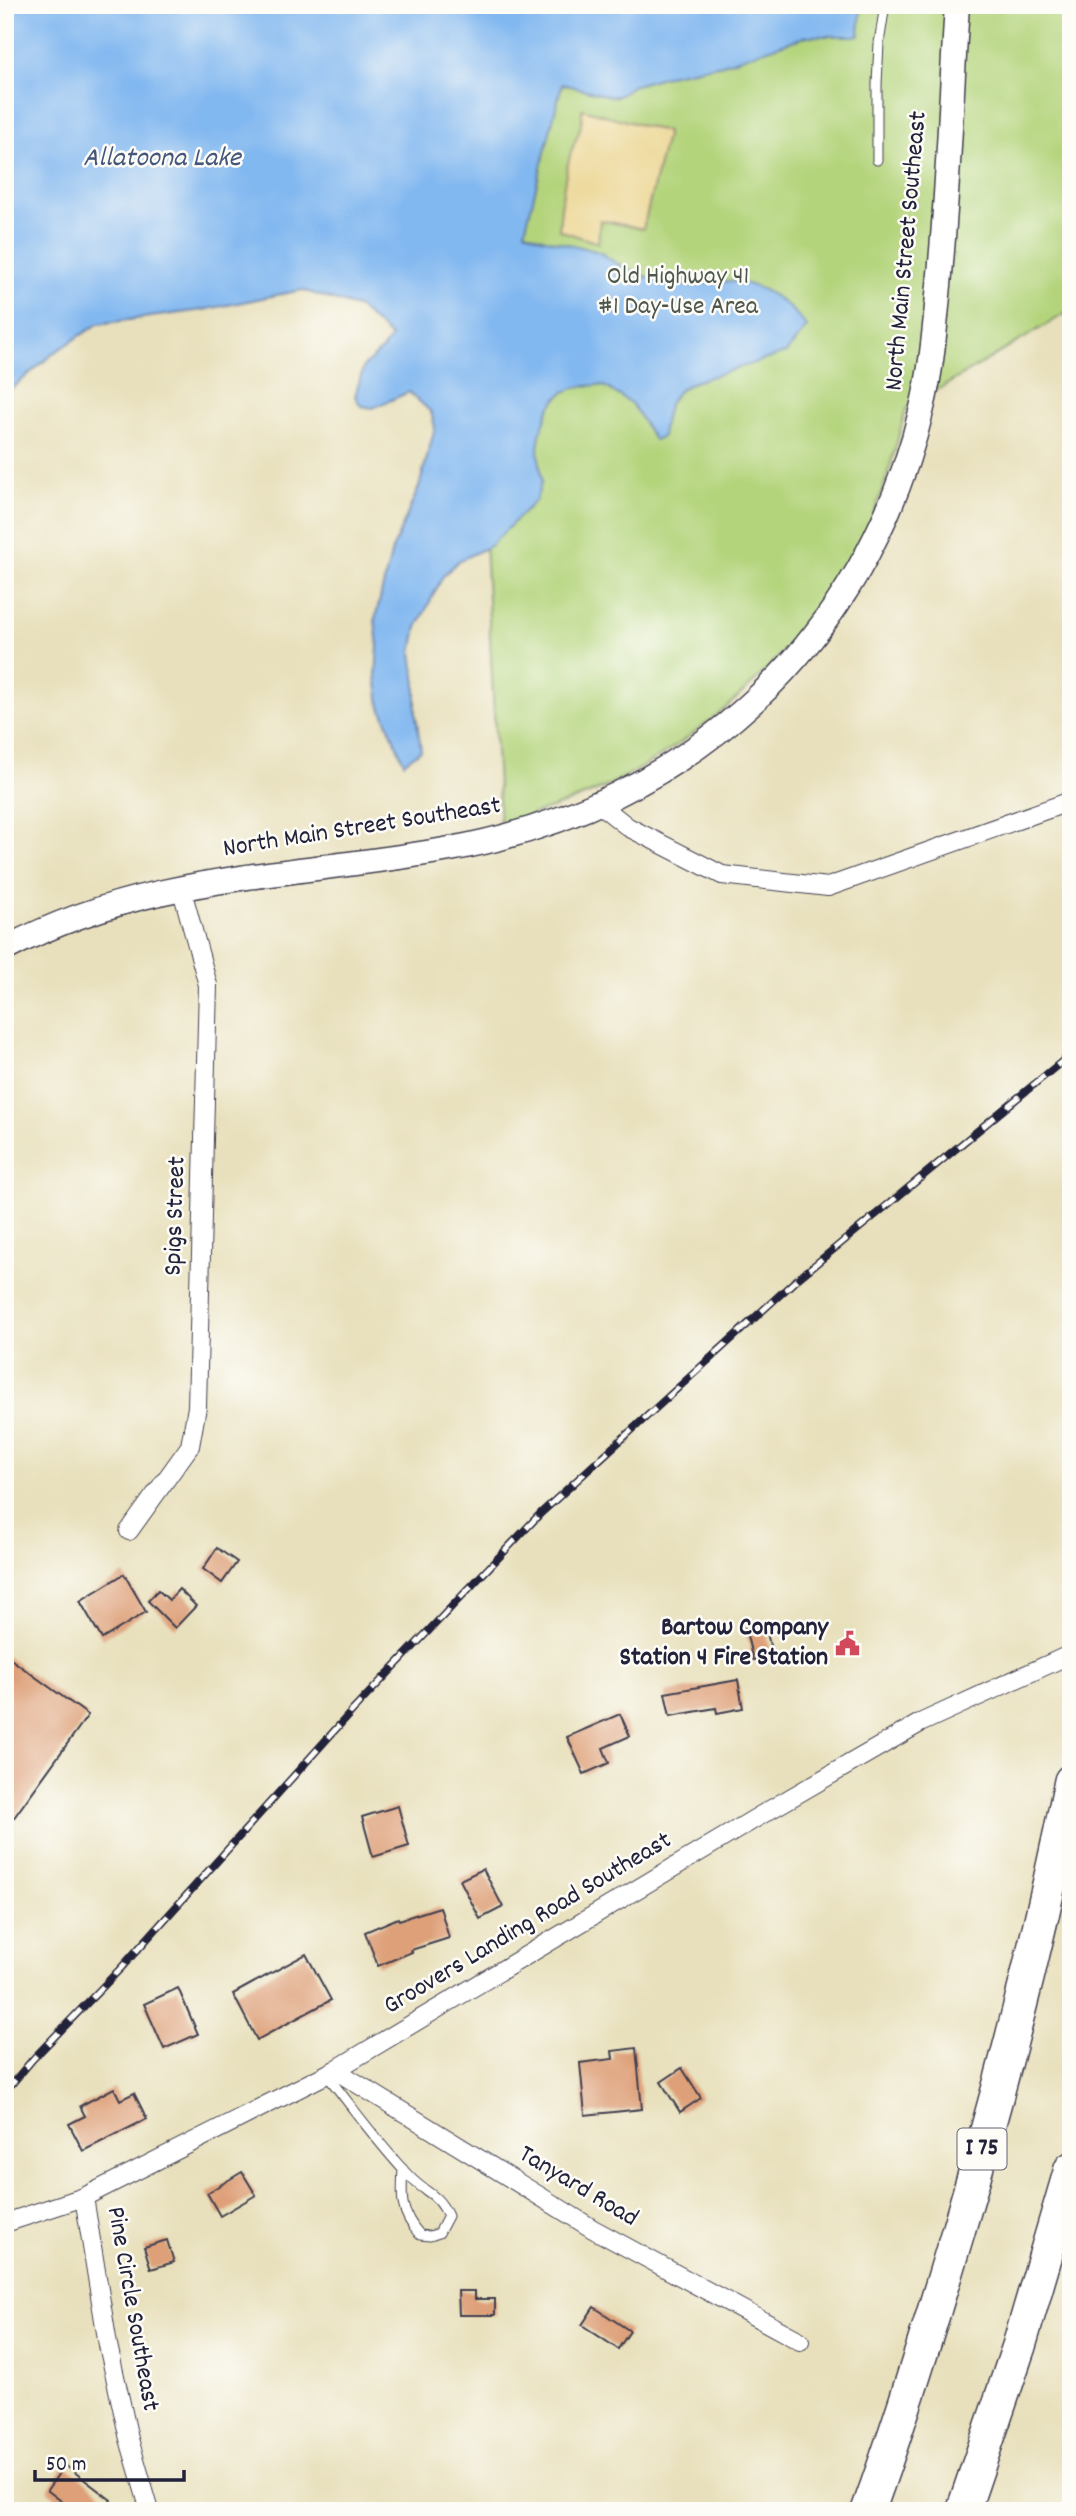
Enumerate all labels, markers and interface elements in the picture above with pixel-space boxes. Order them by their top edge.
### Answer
street label: North Main Street Southeast [876,109,938,392]
water label: Allatoona Lake [83,140,243,180]
park label: Old Highway 41 #1 Day-Use Area [598,259,759,326]
street label: North Main Street Southeast [220,788,504,868]
street label: Spigs Street [155,1155,197,1276]
place label: Bartow Company Station 4 Fire Station [620,1610,829,1677]
public building icon: Bartow Company Station 4 Fire Station [834,1629,862,1657]
street label: Groovers Landing Road Southeast [377,1823,679,2025]
road number: I 75 [958,2128,1006,2170]
street label: Tanyard Road [511,2137,645,2237]
street label: Pine Circle Southeast [96,2204,168,2415]
scale bar [35,2439,184,2483]
text: 50 m [46,2451,86,2481]

